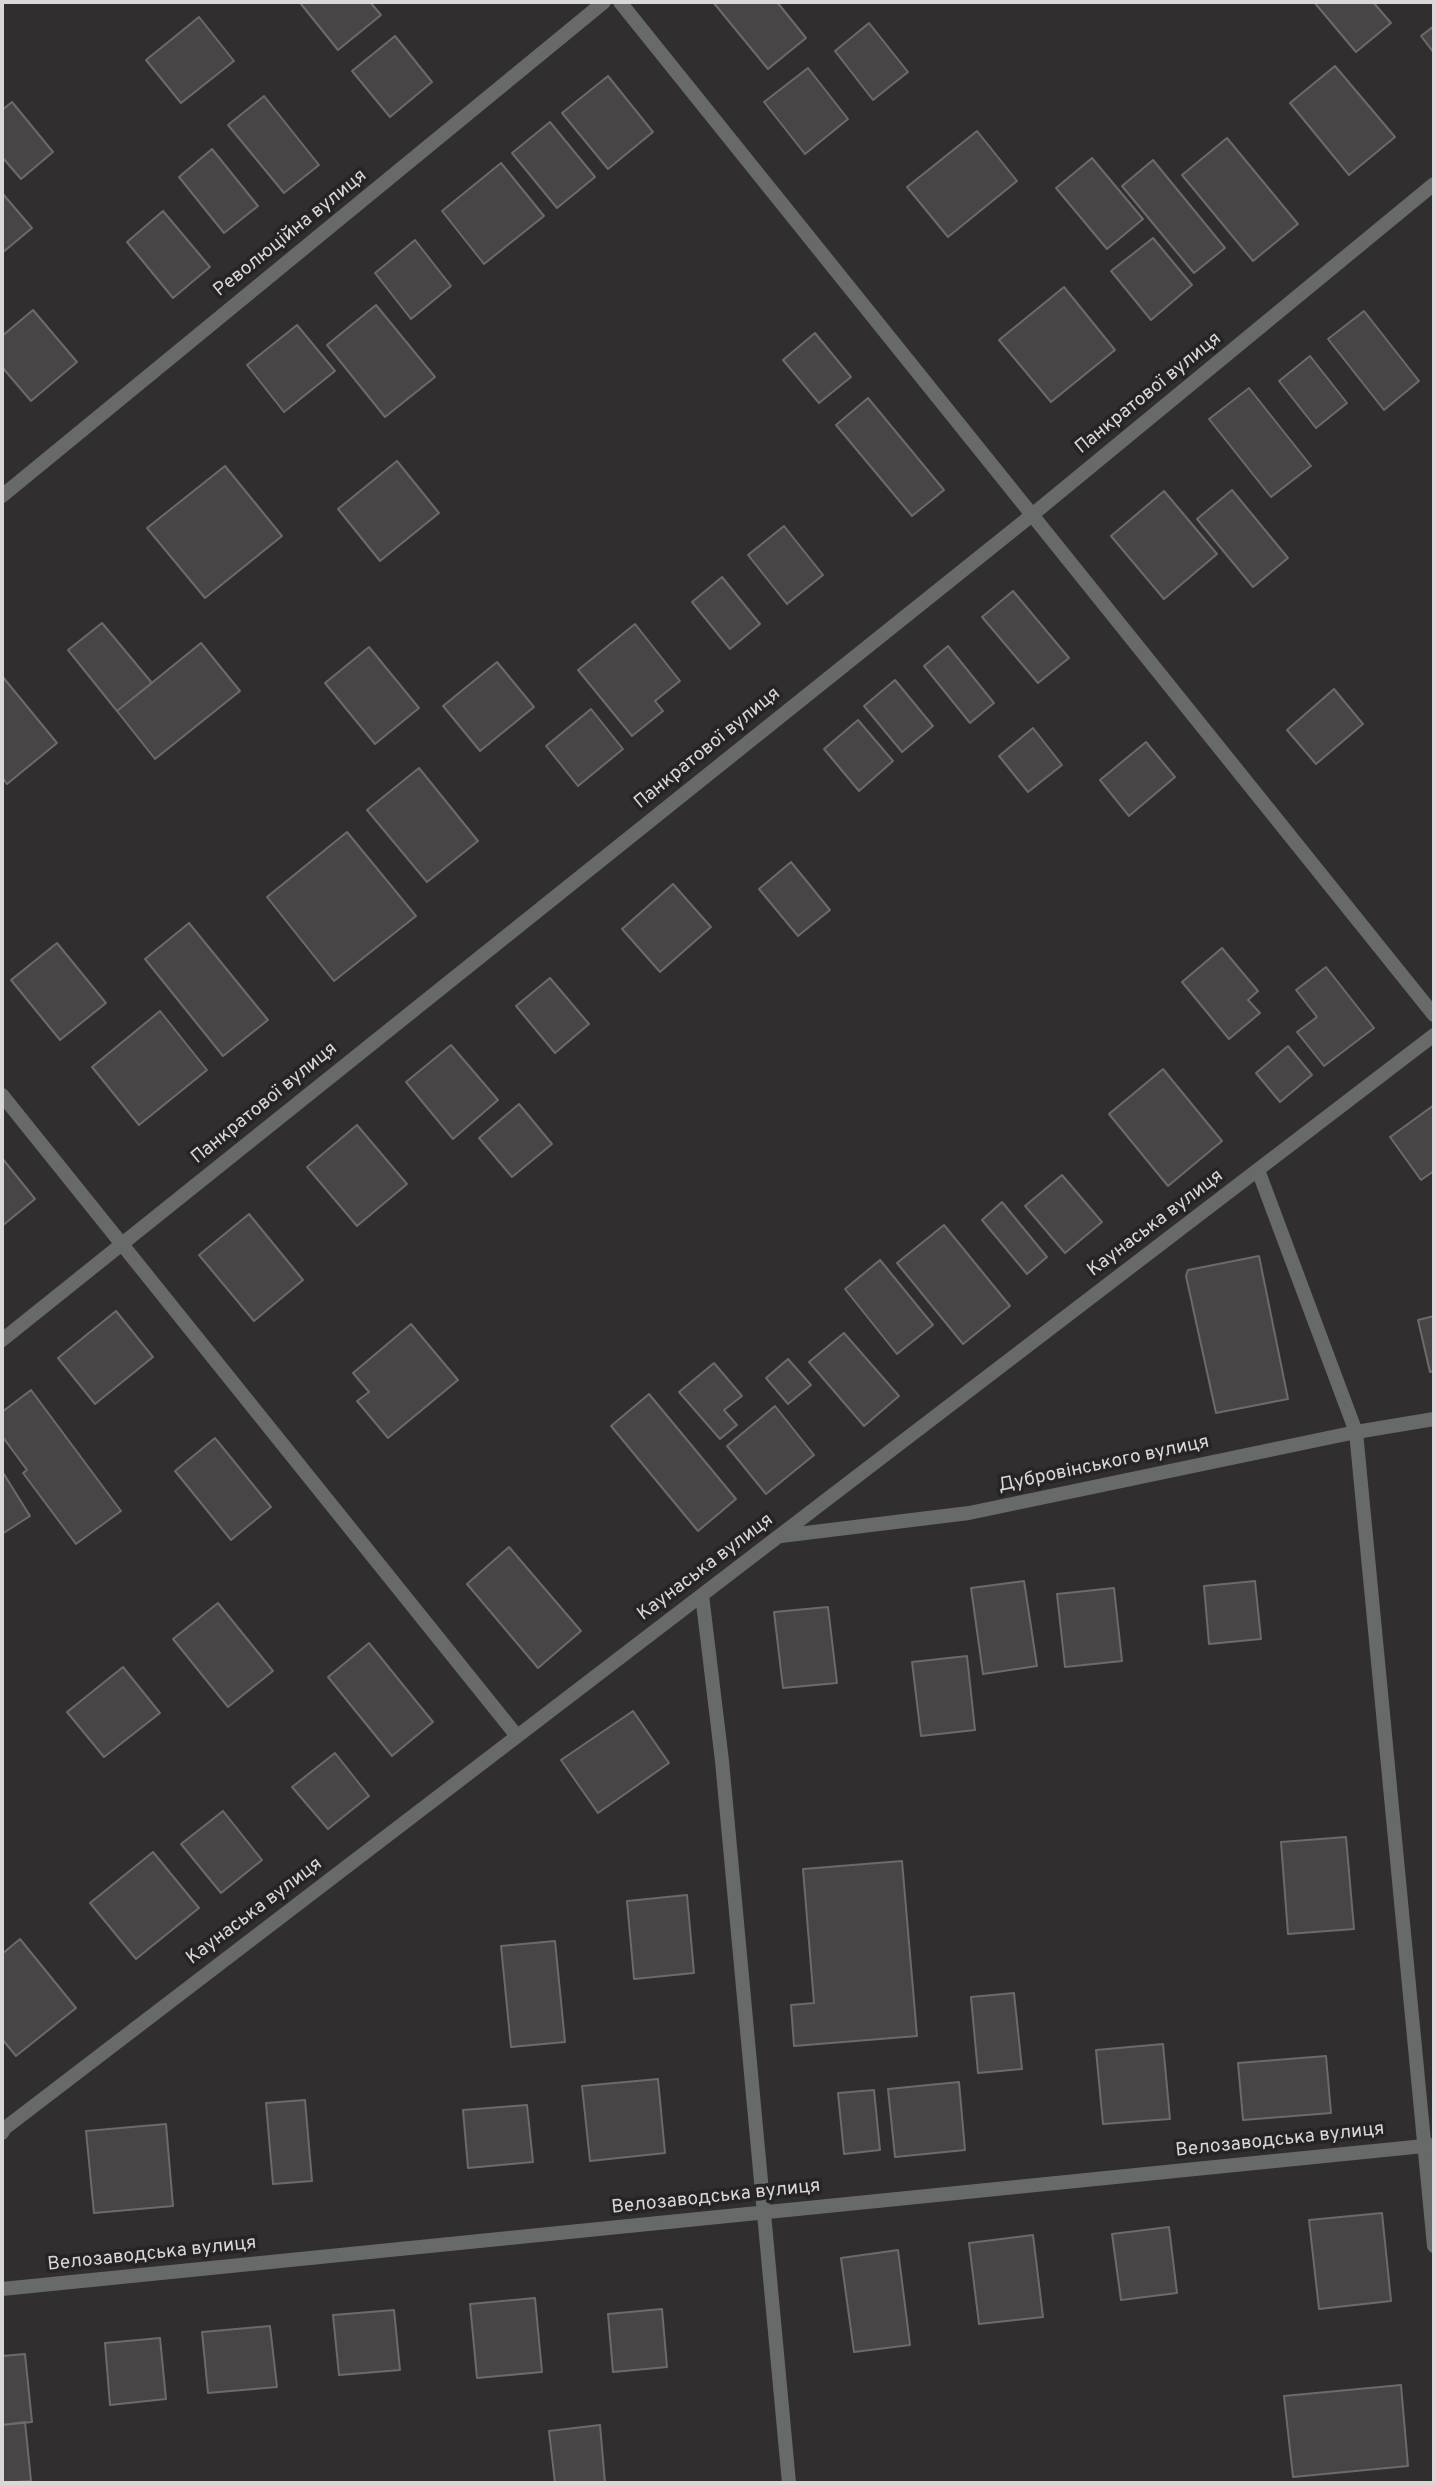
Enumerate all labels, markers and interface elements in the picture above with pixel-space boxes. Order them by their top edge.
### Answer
street label: Революційна вулиця [210,165,372,303]
street label: Панкратової вулиця [1071,328,1227,460]
street label: Панкратової вулиця [630,683,786,815]
street label: Панкратової вулиця [187,1038,343,1170]
street label: Каунаська вулиця [1084,1165,1228,1283]
street label: Дубровінського вулиця [996,1431,1212,1499]
street label: Каунаська вулиця [634,1509,778,1627]
street label: Каунаська вулиця [183,1853,327,1971]
street label: Велозаводська вулиця [1174,2119,1386,2163]
street label: Велозаводська вулиця [610,2176,822,2220]
street label: Велозаводська вулиця [46,2233,258,2277]

